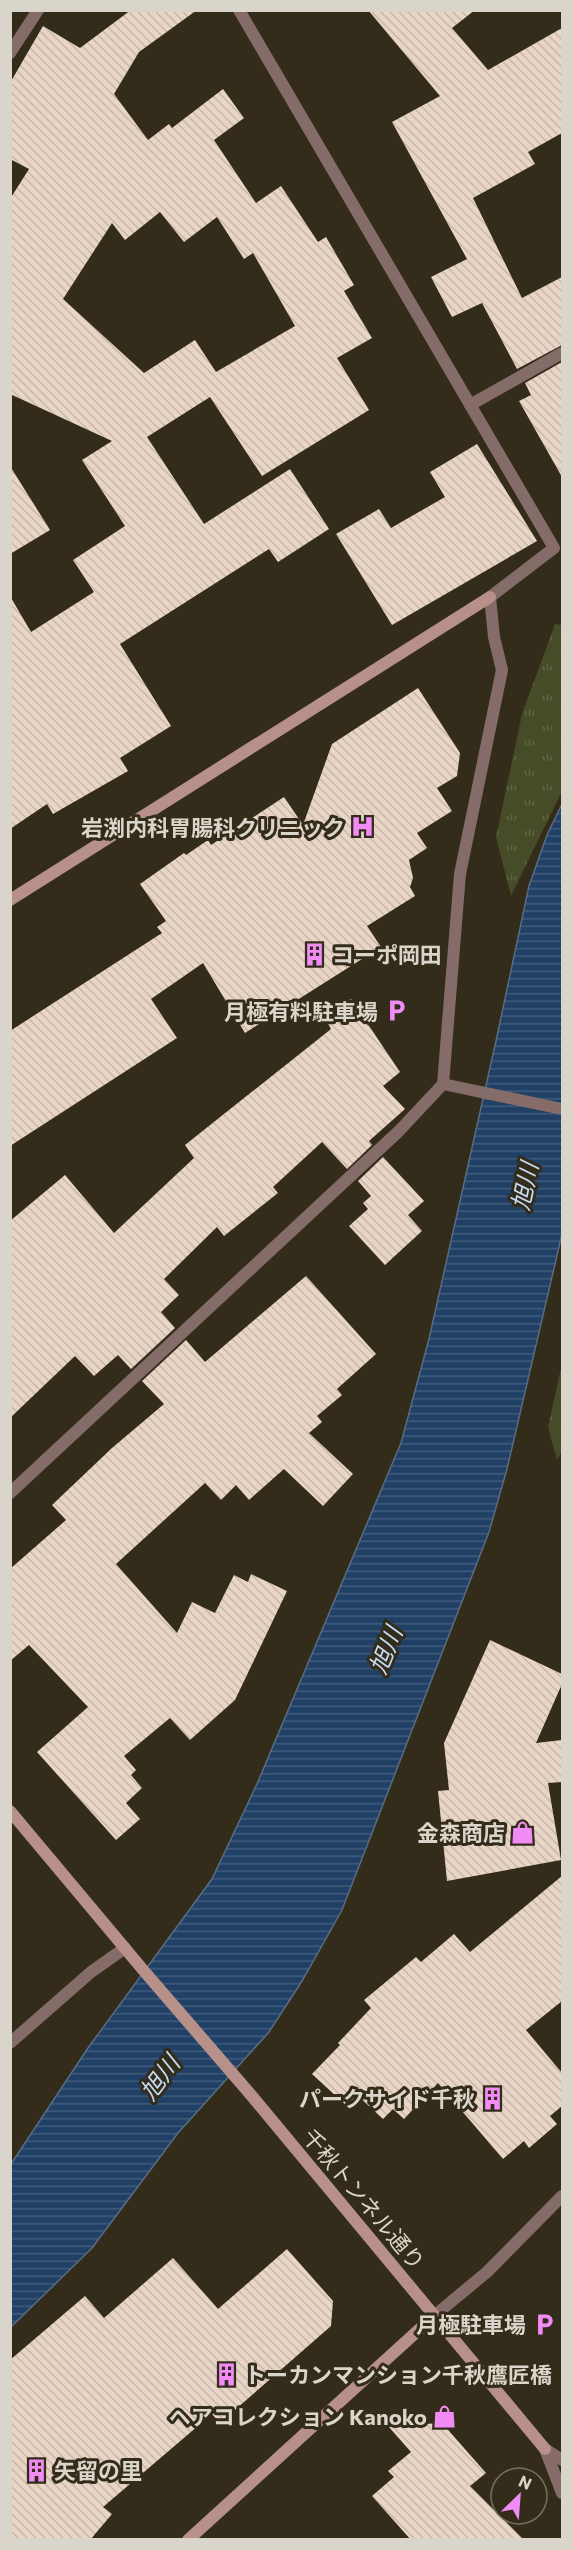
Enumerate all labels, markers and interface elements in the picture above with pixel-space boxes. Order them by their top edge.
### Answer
place label: 岩渕内科胃腸科クリニック [81,814,345,841]
hospital icon: 岩渕内科胃腸科クリニック [350,814,376,840]
building icon: コーポ岡田 [301,941,327,967]
place label: コーポ岡田 [332,941,442,968]
place label: 月極有料駐車場 [224,998,378,1025]
parking icon: 月極有料駐車場 [383,998,409,1024]
water label: 旭川 [505,1157,544,1212]
water label: 旭川 [363,1620,409,1678]
place label: 金森商店 [417,1819,505,1846]
shop icon: 金森商店 [510,1819,536,1845]
water label: 旭川 [133,2047,187,2105]
place label: パークサイド千秋 [299,2085,475,2112]
building icon: パークサイド千秋 [480,2085,506,2111]
street label: 千秋トンネル通り [297,2123,431,2275]
place label: 月極駐車場 [416,2311,526,2338]
parking icon: 月極駐車場 [531,2311,557,2337]
building icon: トーカンマンション千秋鷹匠橋 [213,2361,239,2387]
place label: トーカンマンション千秋鷹匠橋 [244,2361,552,2388]
place label: ヘアコレクション Kanoko [169,2403,427,2430]
shop icon: ヘアコレクション Kanoko [432,2403,458,2429]
building icon: 矢留の里 [23,2457,49,2483]
place label: 矢留の里 [54,2457,142,2484]
north arrow [489,2466,549,2526]
text: N [516,2471,535,2493]

